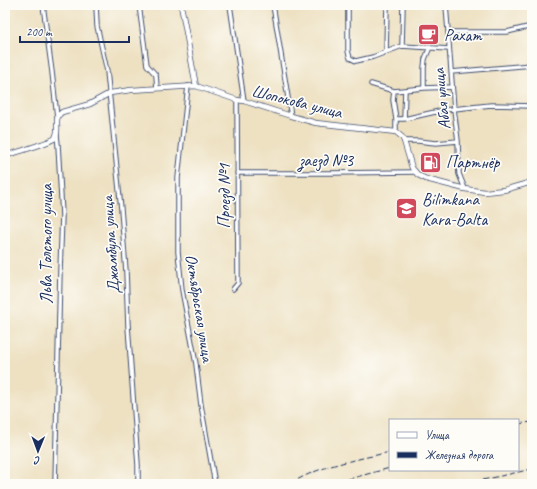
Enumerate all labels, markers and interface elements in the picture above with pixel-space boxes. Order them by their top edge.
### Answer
scale bar [20,18,129,44]
cafe icon: Рахат [416,22,442,48]
text: 200 m [26,24,53,40]
place label: Рахат [444,25,483,46]
street label: Абая улица [428,66,455,131]
street label: Шопокова улица [249,80,346,123]
fuel station icon: Партнёр [417,149,443,175]
street label: заезд №3 [297,150,354,172]
place label: Партнёр [446,152,501,173]
street label: Проезд №1 [214,162,236,228]
street label: Льва Толстого улица [36,182,57,304]
place label: Bilimkana Kara-Balta [422,189,488,230]
street label: Джамбула улица [96,193,124,295]
school or university icon: Bilimkana Kara-Balta [394,196,420,222]
street label: Октябрьская улица [181,253,219,365]
legend [389,419,519,471]
text: Улица [425,427,450,443]
north arrow [18,431,58,471]
text: Железная дорога [425,447,494,463]
text: С [33,454,41,468]

